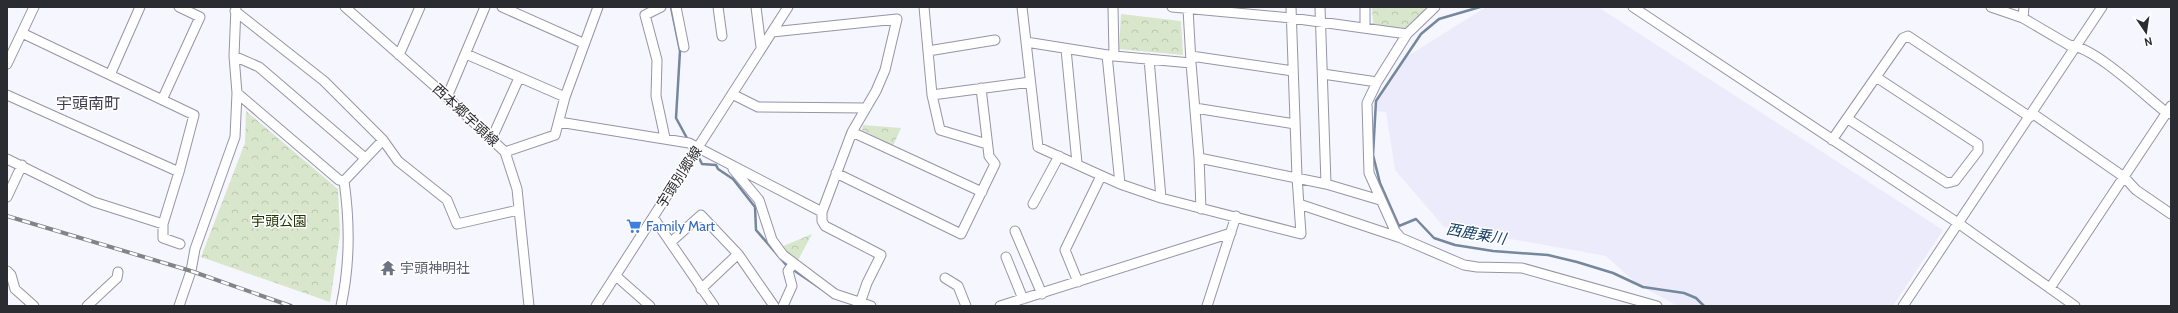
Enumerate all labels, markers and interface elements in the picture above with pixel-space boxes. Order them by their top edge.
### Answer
north arrow [2126,12,2166,52]
text: N [2143,34,2154,49]
street label: 西本郷宇頭線 [429,80,503,150]
district label: 宇頭南町 [56,94,120,113]
street label: 宇頭別郷線 [652,143,706,211]
park label: 宇頭公園 [251,212,307,230]
supermarket icon: Family Mart [625,217,643,235]
place label: Family Mart [646,217,715,235]
water label: 西鹿乗川 [1445,220,1509,248]
temple icon: 宇頭神明社 [379,259,397,277]
place label: 宇頭神明社 [400,259,470,277]

